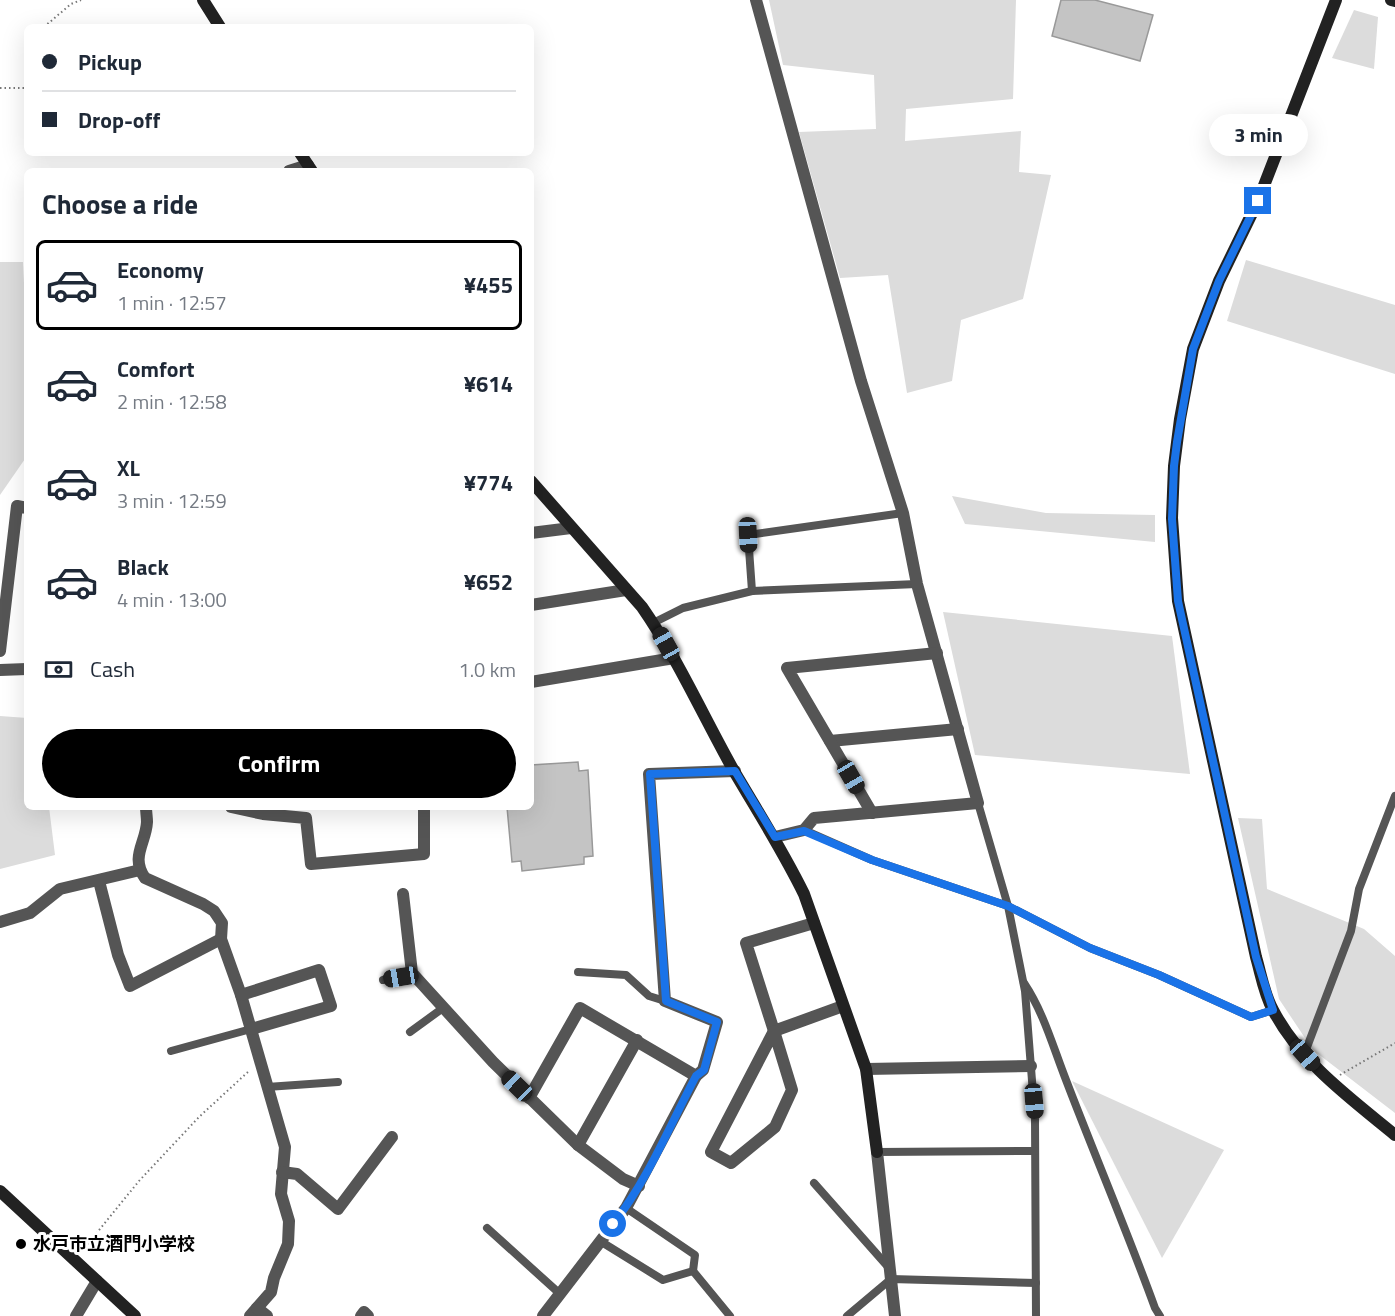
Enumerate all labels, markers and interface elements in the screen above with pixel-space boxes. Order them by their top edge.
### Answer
text: Pickup [78,45,142,79]
text: Drop-off [78,103,160,137]
callout: 3 min [1208,114,1308,156]
text: 3 min [1234,119,1283,150]
text: Choose a ride [42,183,198,224]
route end [1244,187,1271,214]
text: Economy [117,253,204,287]
icon: car [45,258,99,312]
text: ¥455 [464,268,513,302]
text: 1 min · 12:57 [117,287,227,318]
text: Comfort [117,352,195,386]
icon: car [45,357,99,411]
text: ¥614 [464,367,513,401]
text: 2 min · 12:58 [117,386,227,417]
text: XL [117,451,140,485]
icon: car [45,456,99,510]
text: ¥774 [464,466,513,500]
text: 3 min · 12:59 [117,485,227,516]
car [738,517,758,553]
text: Black [117,550,169,584]
icon: car [45,555,99,609]
text: ¥652 [464,565,513,599]
text: 4 min · 13:00 [117,584,227,615]
car [649,624,683,664]
text: Cash [90,652,135,686]
icon: cash [42,653,75,686]
text: 1.0 km [459,654,516,685]
button: Confirm [42,729,516,798]
car [834,757,868,797]
car [382,965,420,989]
car [1286,1036,1324,1074]
car [498,1067,536,1105]
car [1023,1082,1045,1120]
route start [599,1210,626,1237]
place label: 水戸市立酒門小学校 [33,1230,195,1257]
marker: 水戸市立酒門小学校 [14,1237,28,1251]

